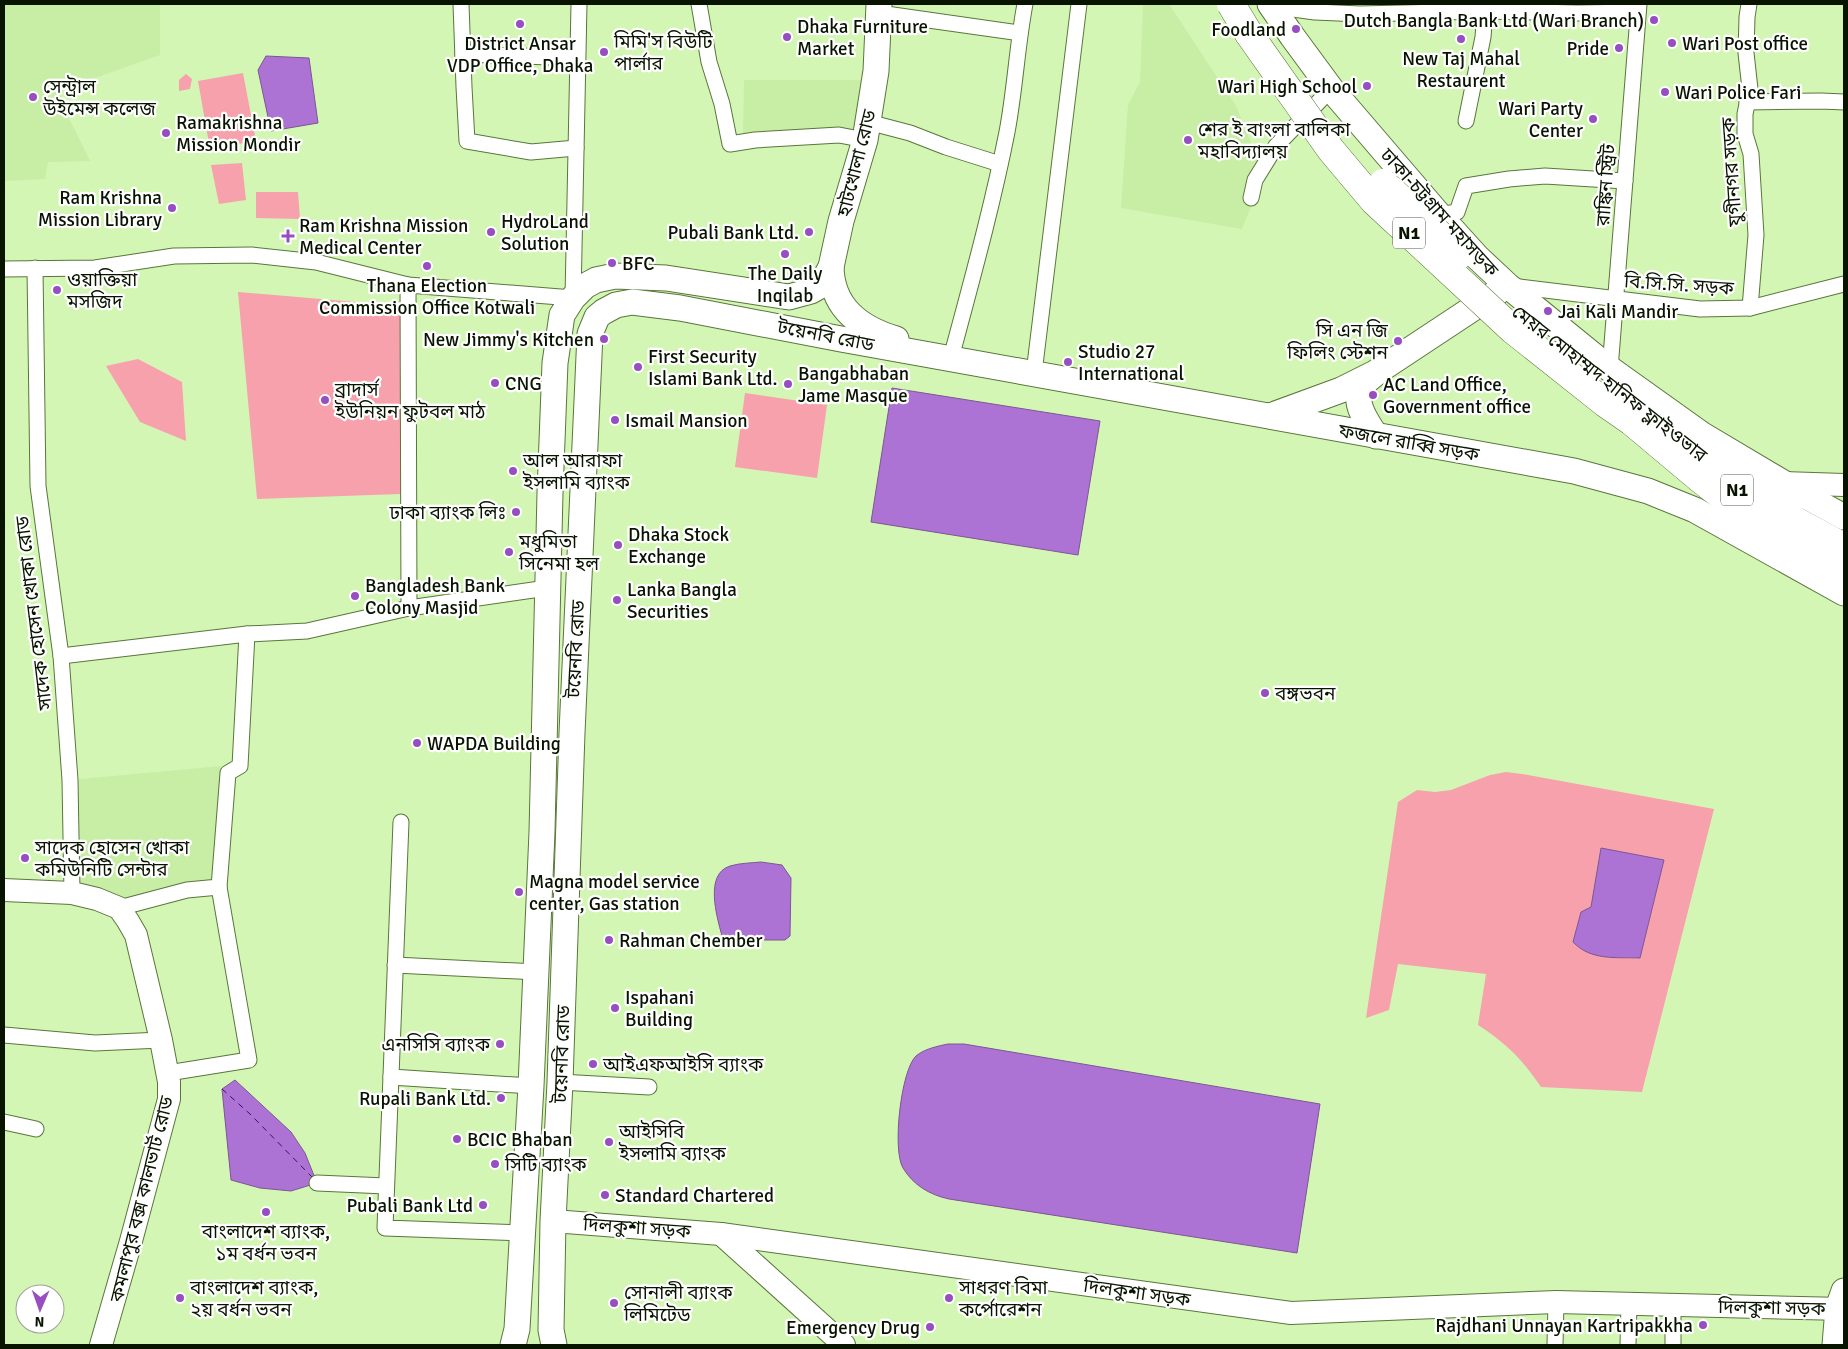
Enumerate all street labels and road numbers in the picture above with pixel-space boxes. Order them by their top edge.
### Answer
street label: হাটখোলা রোড [832,107,882,220]
street label: যুগীনগর সড়ক [1716,116,1748,228]
street label: ঢাকা-চট্টগ্রাম মহাসড়ক [1374,143,1504,282]
street label: রাঙ্কিন স্ট্রিট [1591,143,1621,228]
road number: N1 [1393,218,1425,248]
street label: বি.সি.সি. সড়ক [1622,269,1735,301]
street label: মেয়র মোহাম্মদ হানিফ ফ্লাইওভার [1507,300,1712,468]
street label: টয়েনবি রোড [774,315,877,357]
street label: ফজলে রাব্বি সড়ক [1336,419,1482,467]
road number: N1 [1721,474,1753,506]
street label: সাদেক হোসেন খোকা রোড [10,514,58,712]
street label: টয়েনবি রোড [561,599,591,700]
street label: টয়েনবি রোড [548,1004,576,1104]
street label: কমলাপুর বক্স কালভার্ট রোড [104,1093,179,1306]
street label: দিলকুশা সড়ক [581,1212,692,1244]
street label: দিলকুশা সড়ক [1081,1273,1192,1312]
street label: দিলকুশা সড়ক [1717,1295,1827,1321]

